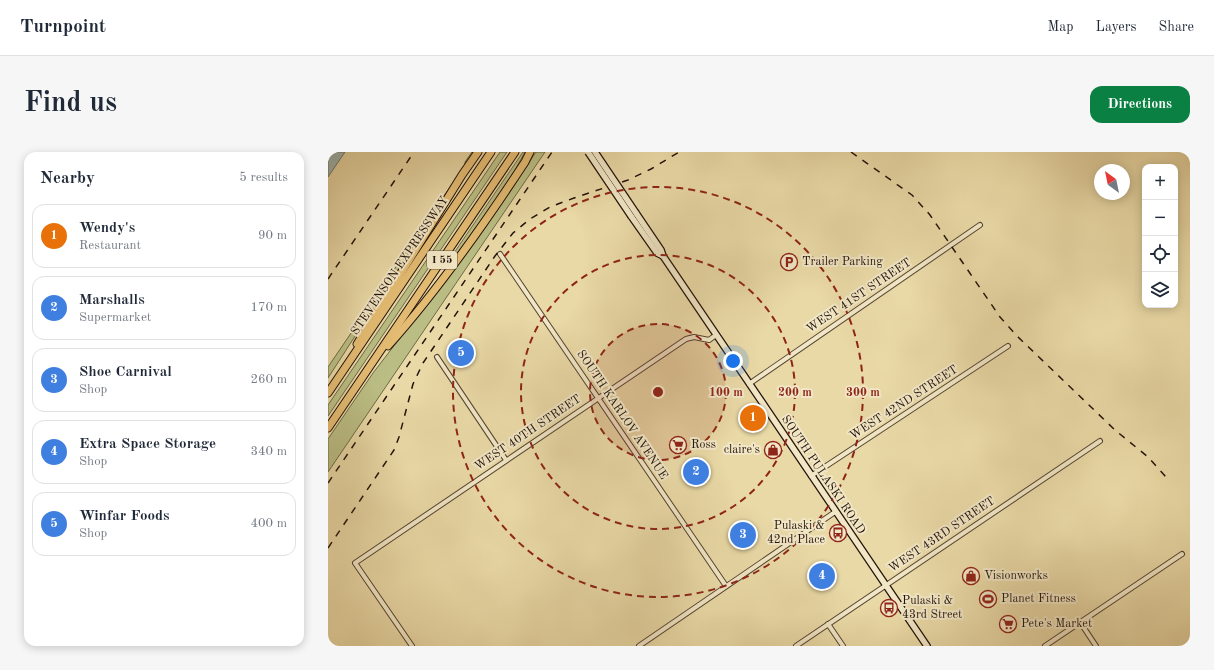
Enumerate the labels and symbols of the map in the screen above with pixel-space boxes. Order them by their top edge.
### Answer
north arrow [1094,164,1130,200]
street label: STEVENSON EXPRESSWAY [349,194,451,337]
road number: I 55 [427,251,457,269]
parking icon: Trailer Parking [779,252,799,272]
place label: Trailer Parking [802,256,883,268]
street label: WEST 41ST STREET [804,256,914,336]
pin: 5 [448,338,474,368]
street label: SOUTH KARLOV AVENUE [574,348,670,482]
your location [723,351,743,371]
street label: WEST 42ND STREET [848,364,960,442]
centre of rings [651,385,665,399]
text: 100 m [709,387,743,399]
text: 200 m [778,387,812,399]
text: 300 m [846,387,880,399]
street label: WEST 40TH STREET [473,393,583,473]
pin: 1 [740,403,766,433]
street label: SOUTH PULASKI ROAD [779,414,867,536]
supermarket icon: Ross [668,435,688,455]
place label: Ross [691,439,716,451]
shop icon: claire's [763,440,783,460]
place label: claire's [724,444,760,456]
pin: 2 [683,457,709,487]
street label: WEST 43RD STREET [887,495,997,575]
pin: 3 [730,520,756,550]
place label: Pulaski & 42nd Place [767,520,825,546]
bus stop icon: Pulaski & 42nd Place [828,523,848,543]
pin: 4 [809,561,835,591]
shop icon: Visionworks [961,566,981,586]
place label: Visionworks [984,570,1048,582]
sports icon: Planet Fitness [978,589,998,609]
place label: Planet Fitness [1001,593,1076,605]
place label: Pulaski & 43rd Street [902,595,962,621]
bus stop icon: Pulaski & 43rd Street [879,598,899,618]
supermarket icon: Pete's Market [998,614,1018,634]
place label: Pete's Market [1021,618,1092,630]

